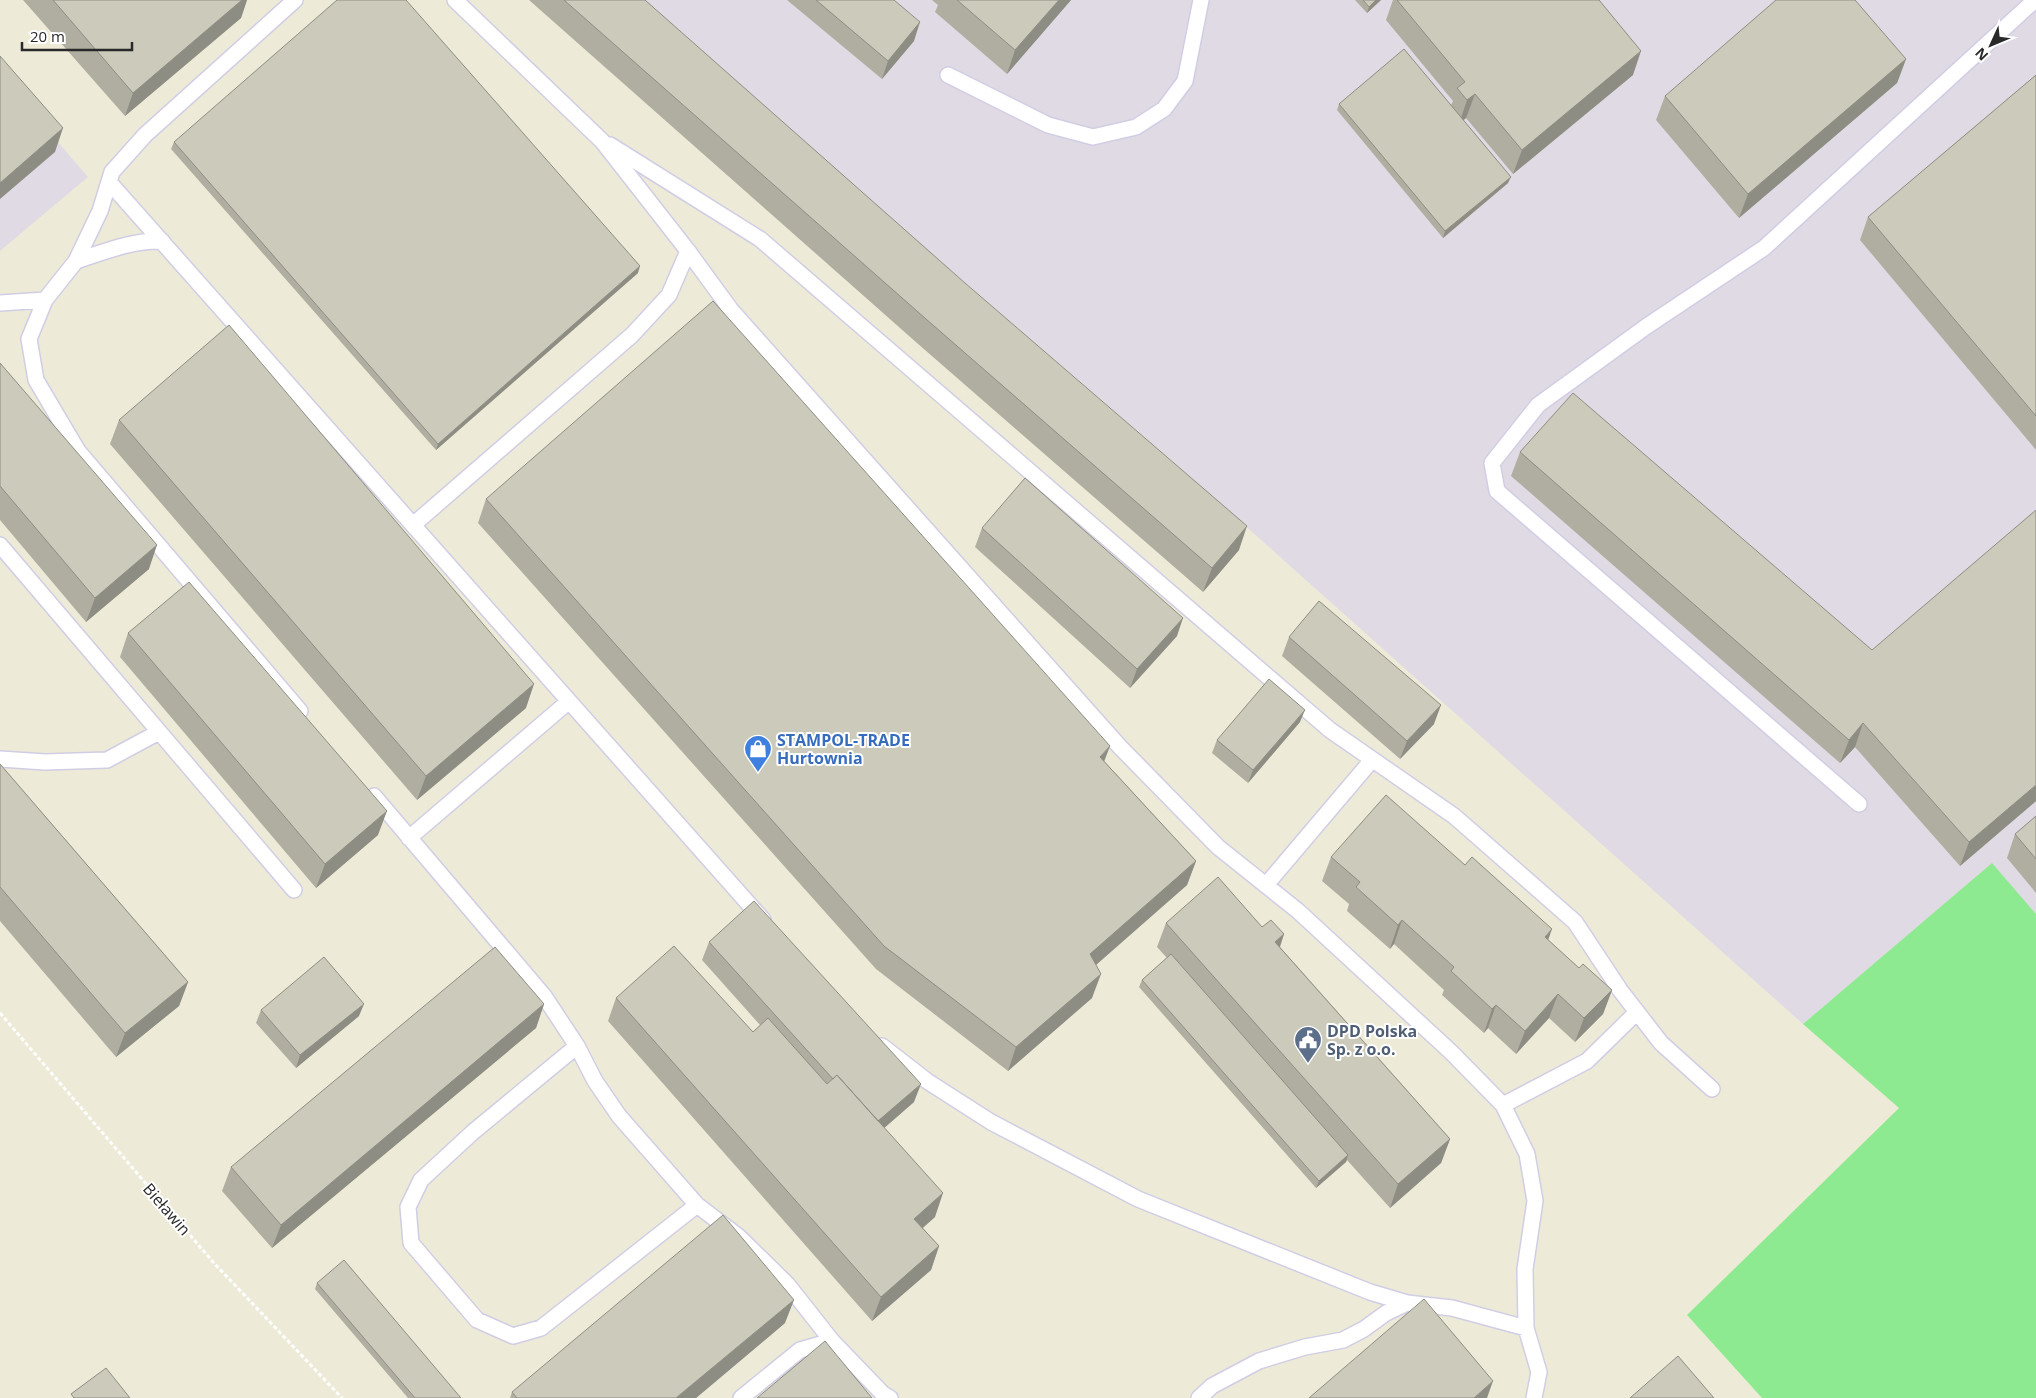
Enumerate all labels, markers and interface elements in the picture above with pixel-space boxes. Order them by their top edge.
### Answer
scale bar [22,20,132,52]
north arrow [1966,20,2016,70]
text: 20 m [30,26,65,46]
text: N [1970,44,1992,65]
place label: STAMPOL-TRADE Hurtownia [777,729,910,769]
shop icon: STAMPOL-TRADE Hurtownia [743,734,773,773]
place label: DPD Polska Sp. z o.o. [1327,1020,1417,1060]
public building icon: DPD Polska Sp. z o.o. [1293,1025,1323,1064]
street label: Bieławin [138,1178,196,1240]

